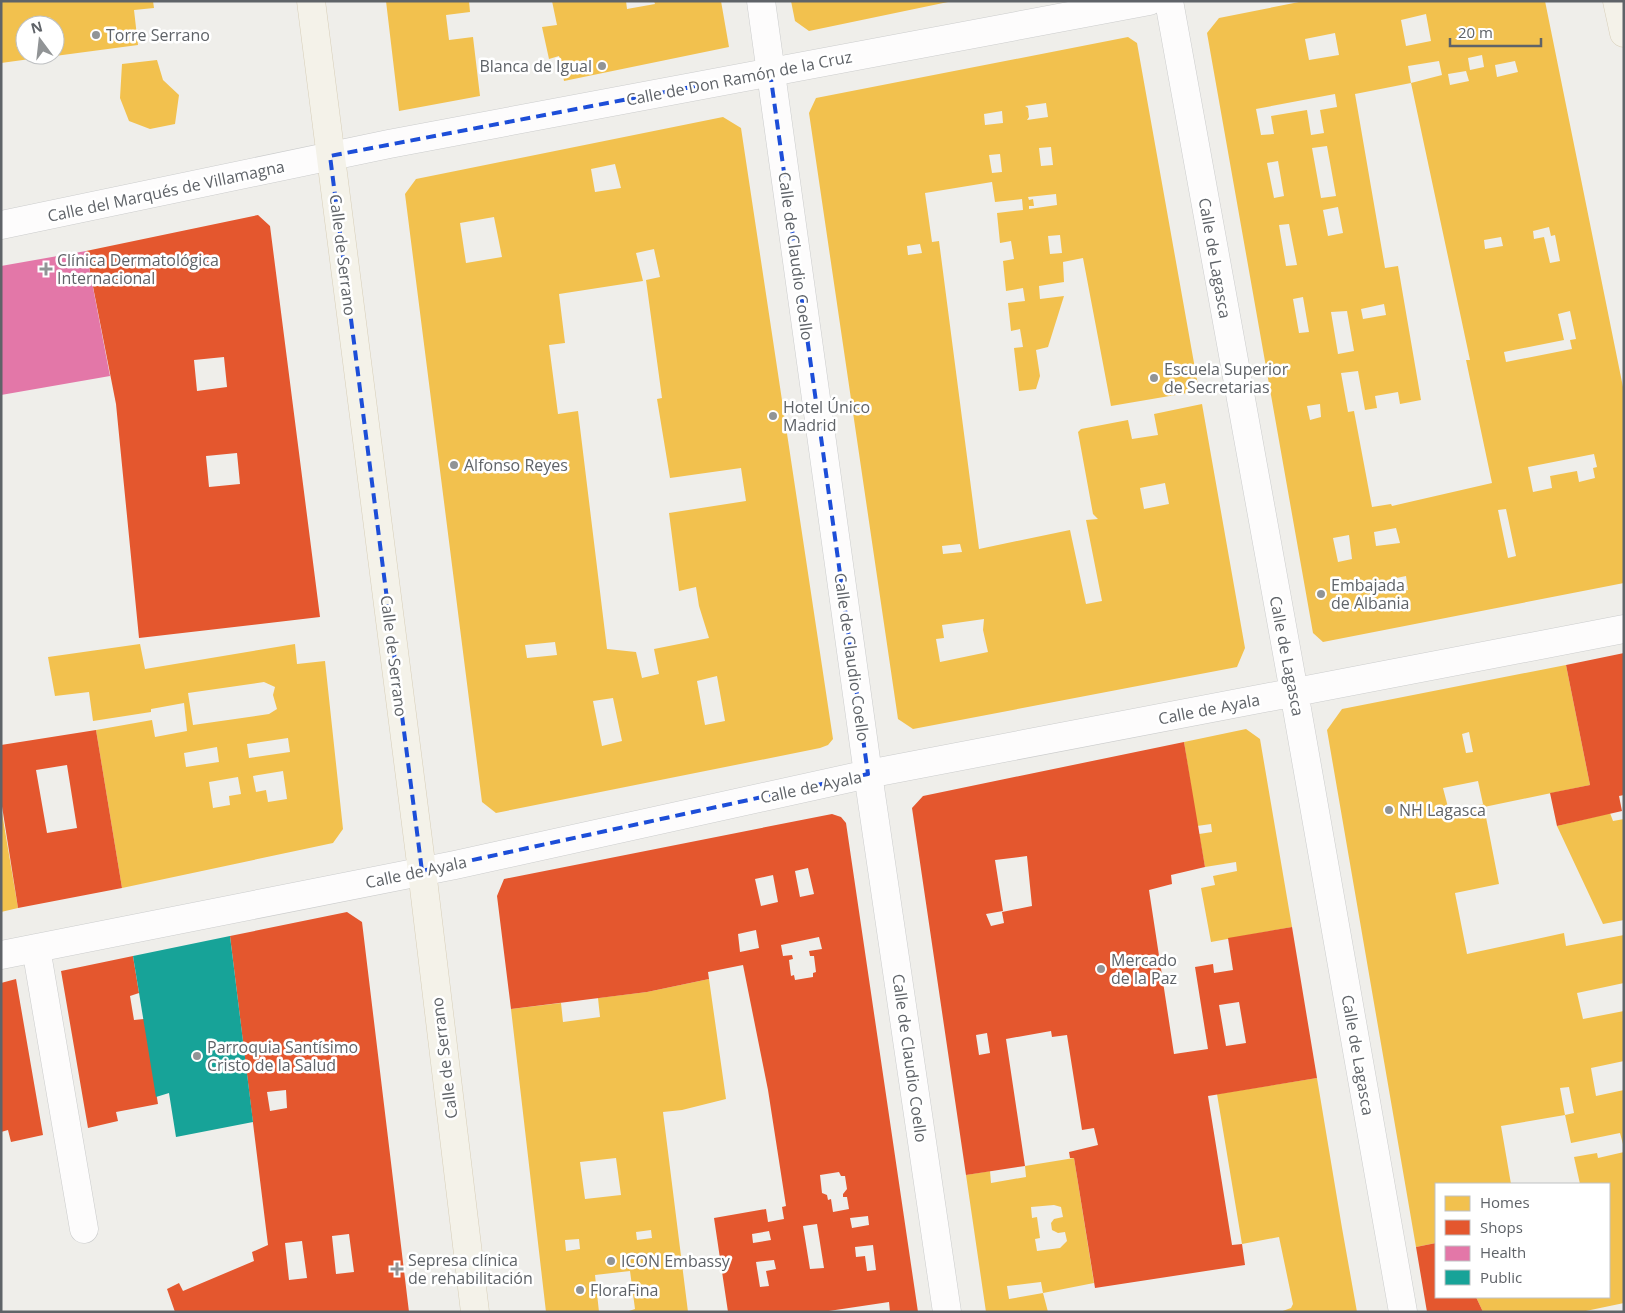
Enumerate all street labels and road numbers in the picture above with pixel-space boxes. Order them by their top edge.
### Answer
street label: Calle de Don Ramón de la Cruz [624,45,854,111]
street label: Calle del Marqués de Villamagna [45,155,287,227]
street label: Calle de Claudio Coello [773,170,819,342]
street label: Calle de Serrano [325,193,361,317]
street label: Calle de Lagasca [1194,196,1236,320]
street label: Calle de Claudio Coello [829,571,875,743]
street label: Calle de Serrano [376,594,412,718]
street label: Calle de Lagasca [1265,594,1309,718]
street label: Calle de Ayala [1156,688,1262,730]
street label: Calle de Ayala [758,766,864,808]
street label: Calle de Ayala [363,851,469,893]
street label: Calle de Claudio Coello [887,972,933,1144]
street label: Calle de Lagasca [1337,993,1379,1117]
street label: Calle de Serrano [426,996,462,1120]

